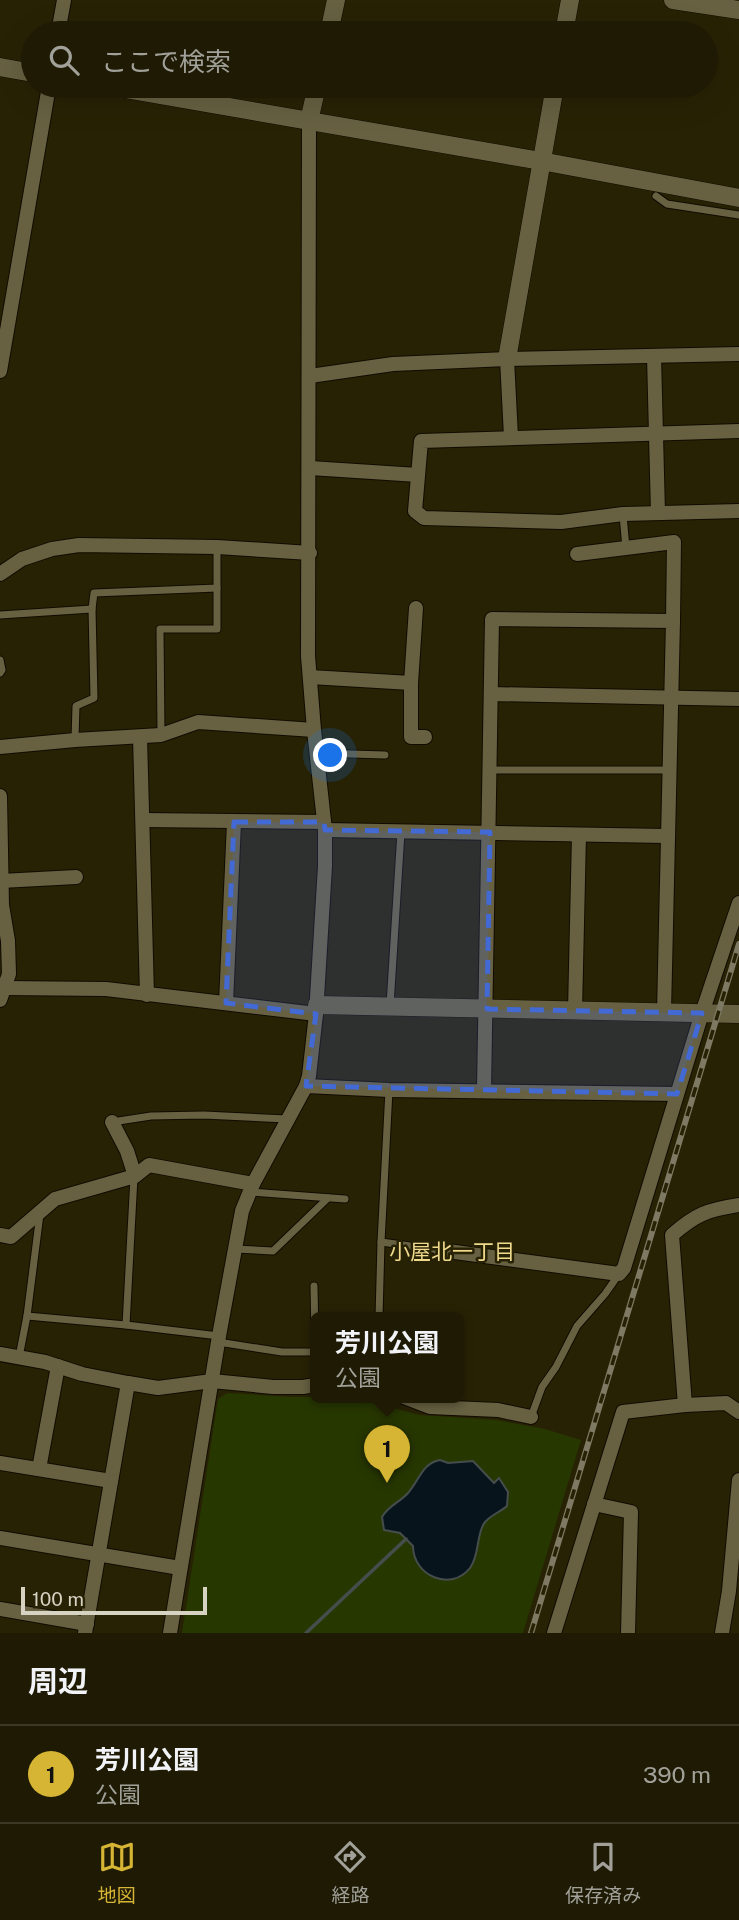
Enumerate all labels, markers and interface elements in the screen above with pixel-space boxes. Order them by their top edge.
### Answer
search box [21,21,718,98]
icon: search [45,41,83,79]
text: ここで検索 [101,46,231,77]
your location [313,738,347,772]
district label: 小屋北一丁目 [389,1239,515,1264]
popup [310,1312,464,1403]
text: 芳川公園 [335,1327,439,1358]
text: 公園 [335,1364,381,1391]
pin: 1 [364,1425,410,1483]
scale bar [21,1584,206,1616]
text: 100 m [32,1588,84,1610]
text: 周辺 [28,1663,88,1699]
text: 芳川公園 [95,1744,199,1775]
text: 1 [46,1761,56,1788]
text: 390 m [643,1761,711,1788]
text: 公園 [95,1781,141,1808]
tab: 地図 [98,1838,136,1907]
tab: 経路 [331,1838,369,1907]
tab: 保存済み [565,1838,641,1907]

